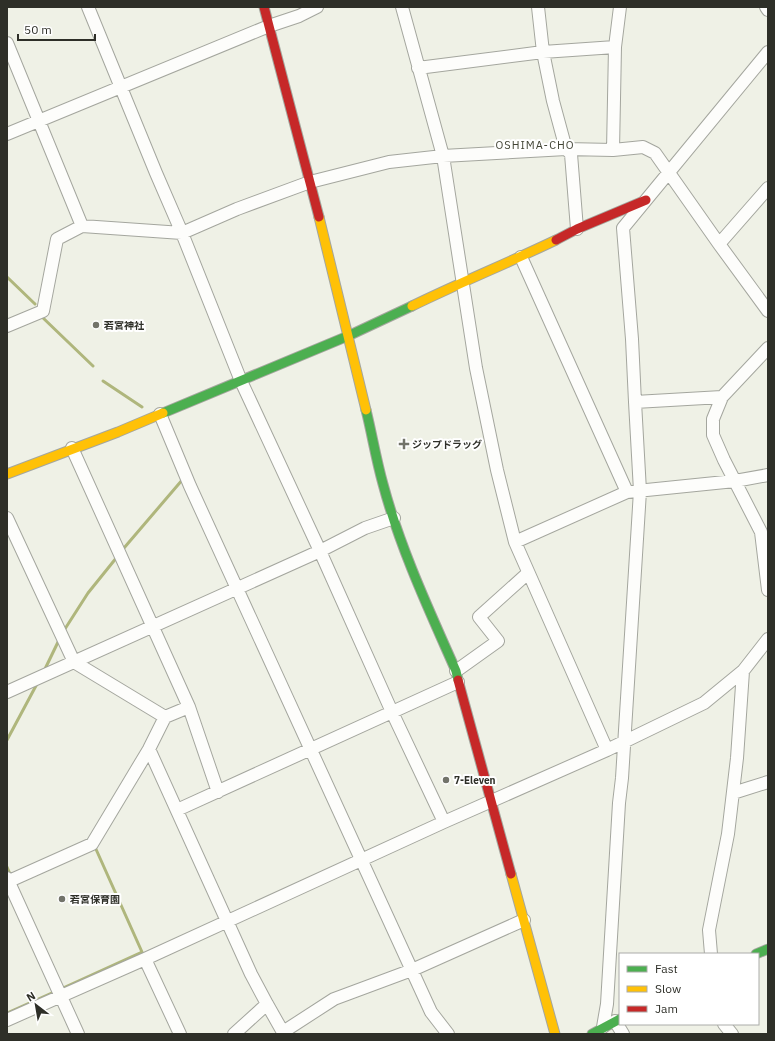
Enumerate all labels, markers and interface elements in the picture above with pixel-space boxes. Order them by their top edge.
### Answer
scale bar [18,16,95,42]
text: 50 m [24,22,52,37]
district label: OSHIMA-CHO [495,138,575,152]
place label: 若宮神社 [103,319,145,332]
marker: 若宮神社 [91,320,101,330]
place label: ジップドラッグ [412,438,482,451]
marker: ジップドラッグ [399,439,409,449]
place label: 7-Eleven [454,774,496,787]
marker: 7-Eleven [441,775,451,785]
place label: 若宮保育園 [69,893,120,906]
marker: 若宮保育園 [57,894,67,904]
legend [619,953,759,1025]
text: Fast [655,961,678,976]
text: Slow [655,981,681,996]
north arrow [16,985,56,1025]
text: N [24,988,38,1004]
text: Jam [655,1001,678,1016]

